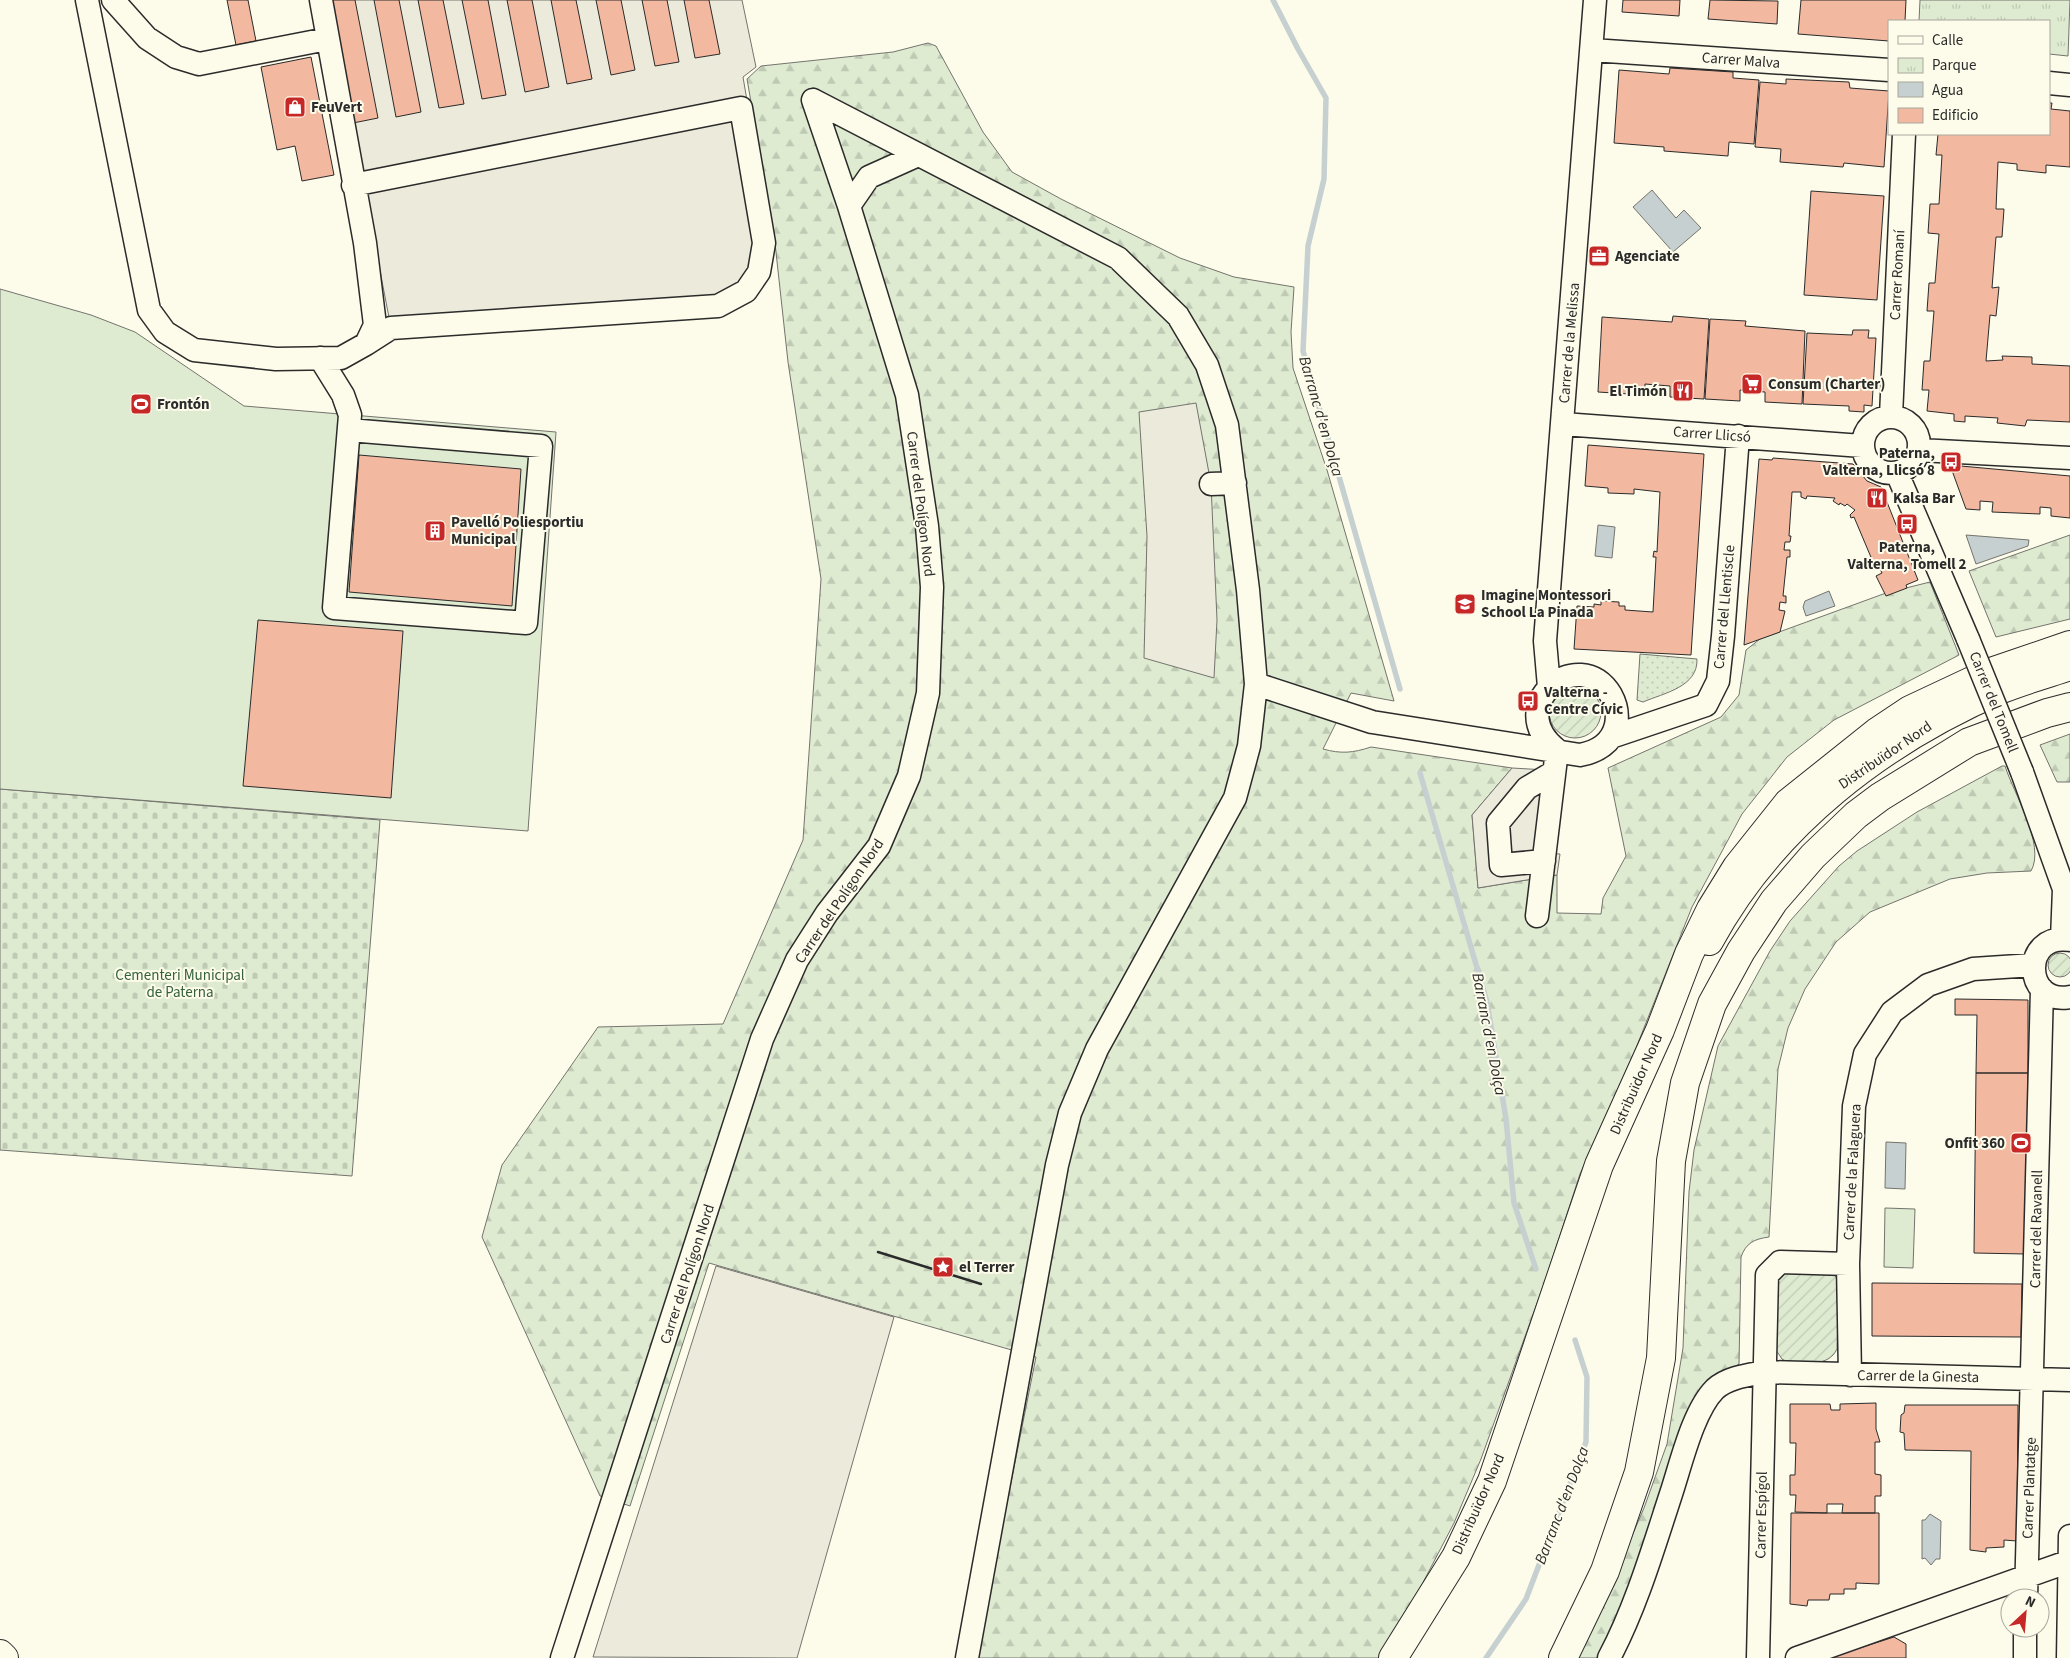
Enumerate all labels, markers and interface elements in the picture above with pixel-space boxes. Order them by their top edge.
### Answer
legend [1888,20,2050,135]
text: Calle [1932,30,1963,51]
street label: Carrer Malva [1701,47,1781,74]
text: Parque [1932,55,1976,76]
text: Agua [1932,80,1963,101]
shop icon: FeuVert [283,95,307,119]
place label: FeuVert [311,97,362,118]
text: Edificio [1932,105,1979,126]
street label: Carrer Romaní [1885,228,1910,321]
office icon: Agenciate [1587,244,1611,268]
place label: Agenciate [1614,246,1680,267]
street label: Carrer de la Melissa [1554,282,1585,404]
water label: Barranc d'en Dolça [1293,353,1349,479]
supermarket icon: Consum (Charter) [1740,372,1764,396]
place label: Consum (Charter) [1768,374,1885,395]
restaurant icon: El Timón [1671,379,1695,403]
place label: El Timón [1609,381,1667,402]
sports icon: Frontón [129,392,153,416]
place label: Frontón [157,394,210,415]
street label: Carrer Llicsó [1672,421,1752,448]
street label: Carrer del Polígon Nord [901,430,940,578]
place label: Paterna, Valterna, Llicsó 8 [1822,443,1935,481]
bus stop icon: Paterna, Valterna, Llicsó 8 [1939,450,1963,474]
restaurant icon: Kalsa Bar [1865,486,1889,510]
place label: Kalsa Bar [1893,488,1955,509]
place label: Pavelló Poliesportiu Municipal [451,512,584,550]
bus stop icon: Paterna, Valterna, Tomell 2 [1895,512,1919,536]
building icon: Pavelló Poliesportiu Municipal [423,519,447,543]
place label: Paterna, Valterna, Tomell 2 [1847,537,1967,575]
street label: Carrer del Llentiscle [1709,544,1740,670]
place label: Imagine Montessori School La Pinada [1481,585,1611,623]
school or university icon: Imagine Montessori School La Pinada [1453,592,1477,616]
street label: Carrer del Tomell [1964,648,2023,756]
place label: Valterna - Centre Cívic [1543,682,1623,720]
bus stop icon: Valterna - Centre Cívic [1516,689,1540,713]
street label: Distribuïdor Nord [1834,716,1936,795]
street label: Carrer del Polígon Nord [790,835,889,968]
park label: Cementeri Municipal de Paterna [115,965,245,1003]
water label: Barranc d'en Dolça [1466,971,1512,1098]
street label: Distribuïdor Nord [1605,1030,1668,1138]
street label: Carrer de la Falaguera [1838,1103,1867,1241]
sports icon: Onfit 360 [2009,1131,2033,1155]
place label: Onfit 360 [1944,1133,2005,1154]
street label: Carrer del Ravanell [2025,1170,2048,1288]
street label: Carrer del Polígon Nord [655,1201,720,1347]
place icon: el Terrer [931,1255,955,1279]
place label: el Terrer [959,1257,1015,1278]
street label: Carrer de la Ginesta [1857,1365,1979,1388]
street label: Carrer Plantatge [2017,1437,2042,1539]
water label: Barranc d'en Dolça [1529,1443,1595,1567]
street label: Distribuïdor Nord [1447,1450,1510,1558]
street label: Carrer Espígol [1750,1471,1773,1559]
north arrow [2000,1588,2050,1638]
text: N [2022,1591,2039,1613]

